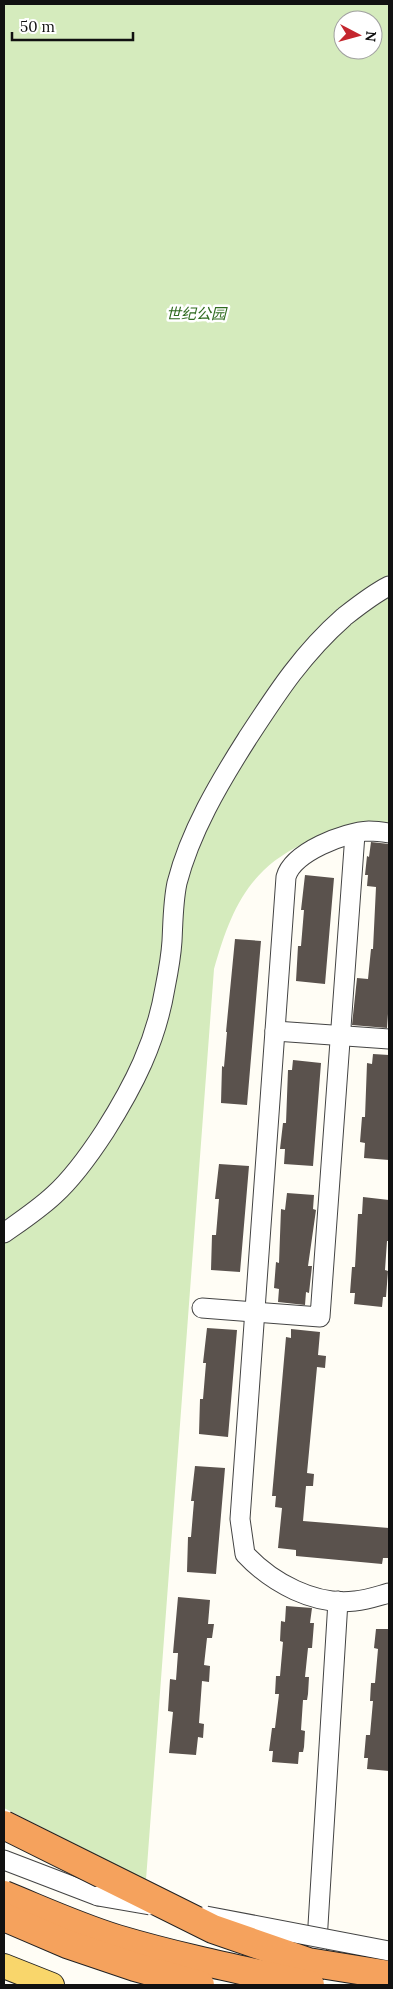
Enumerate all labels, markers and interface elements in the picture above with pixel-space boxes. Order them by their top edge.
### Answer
scale bar [12,10,134,42]
north arrow [333,10,383,60]
text: 50 m [20,17,55,36]
text: N [361,30,380,43]
park label: 世纪公园 [166,304,228,323]

